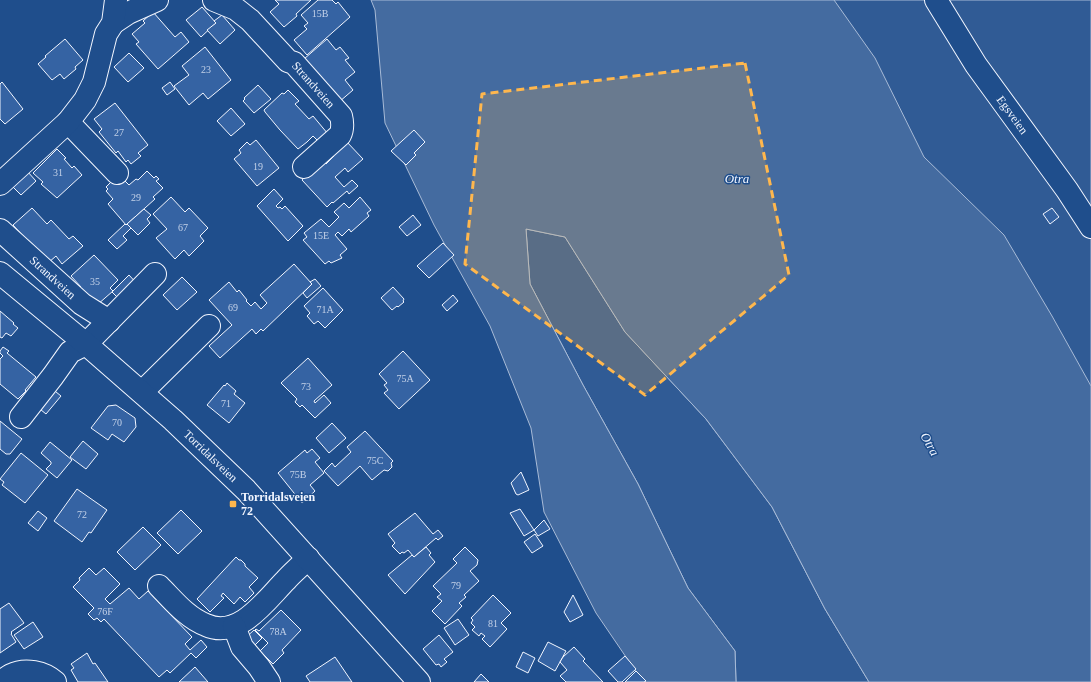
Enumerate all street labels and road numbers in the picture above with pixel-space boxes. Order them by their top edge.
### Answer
street label: Strandveien [289,59,338,111]
street label: Egsveien [994,93,1031,137]
street label: Strandveien [27,253,79,302]
street label: Torridalsveien [181,427,240,485]

